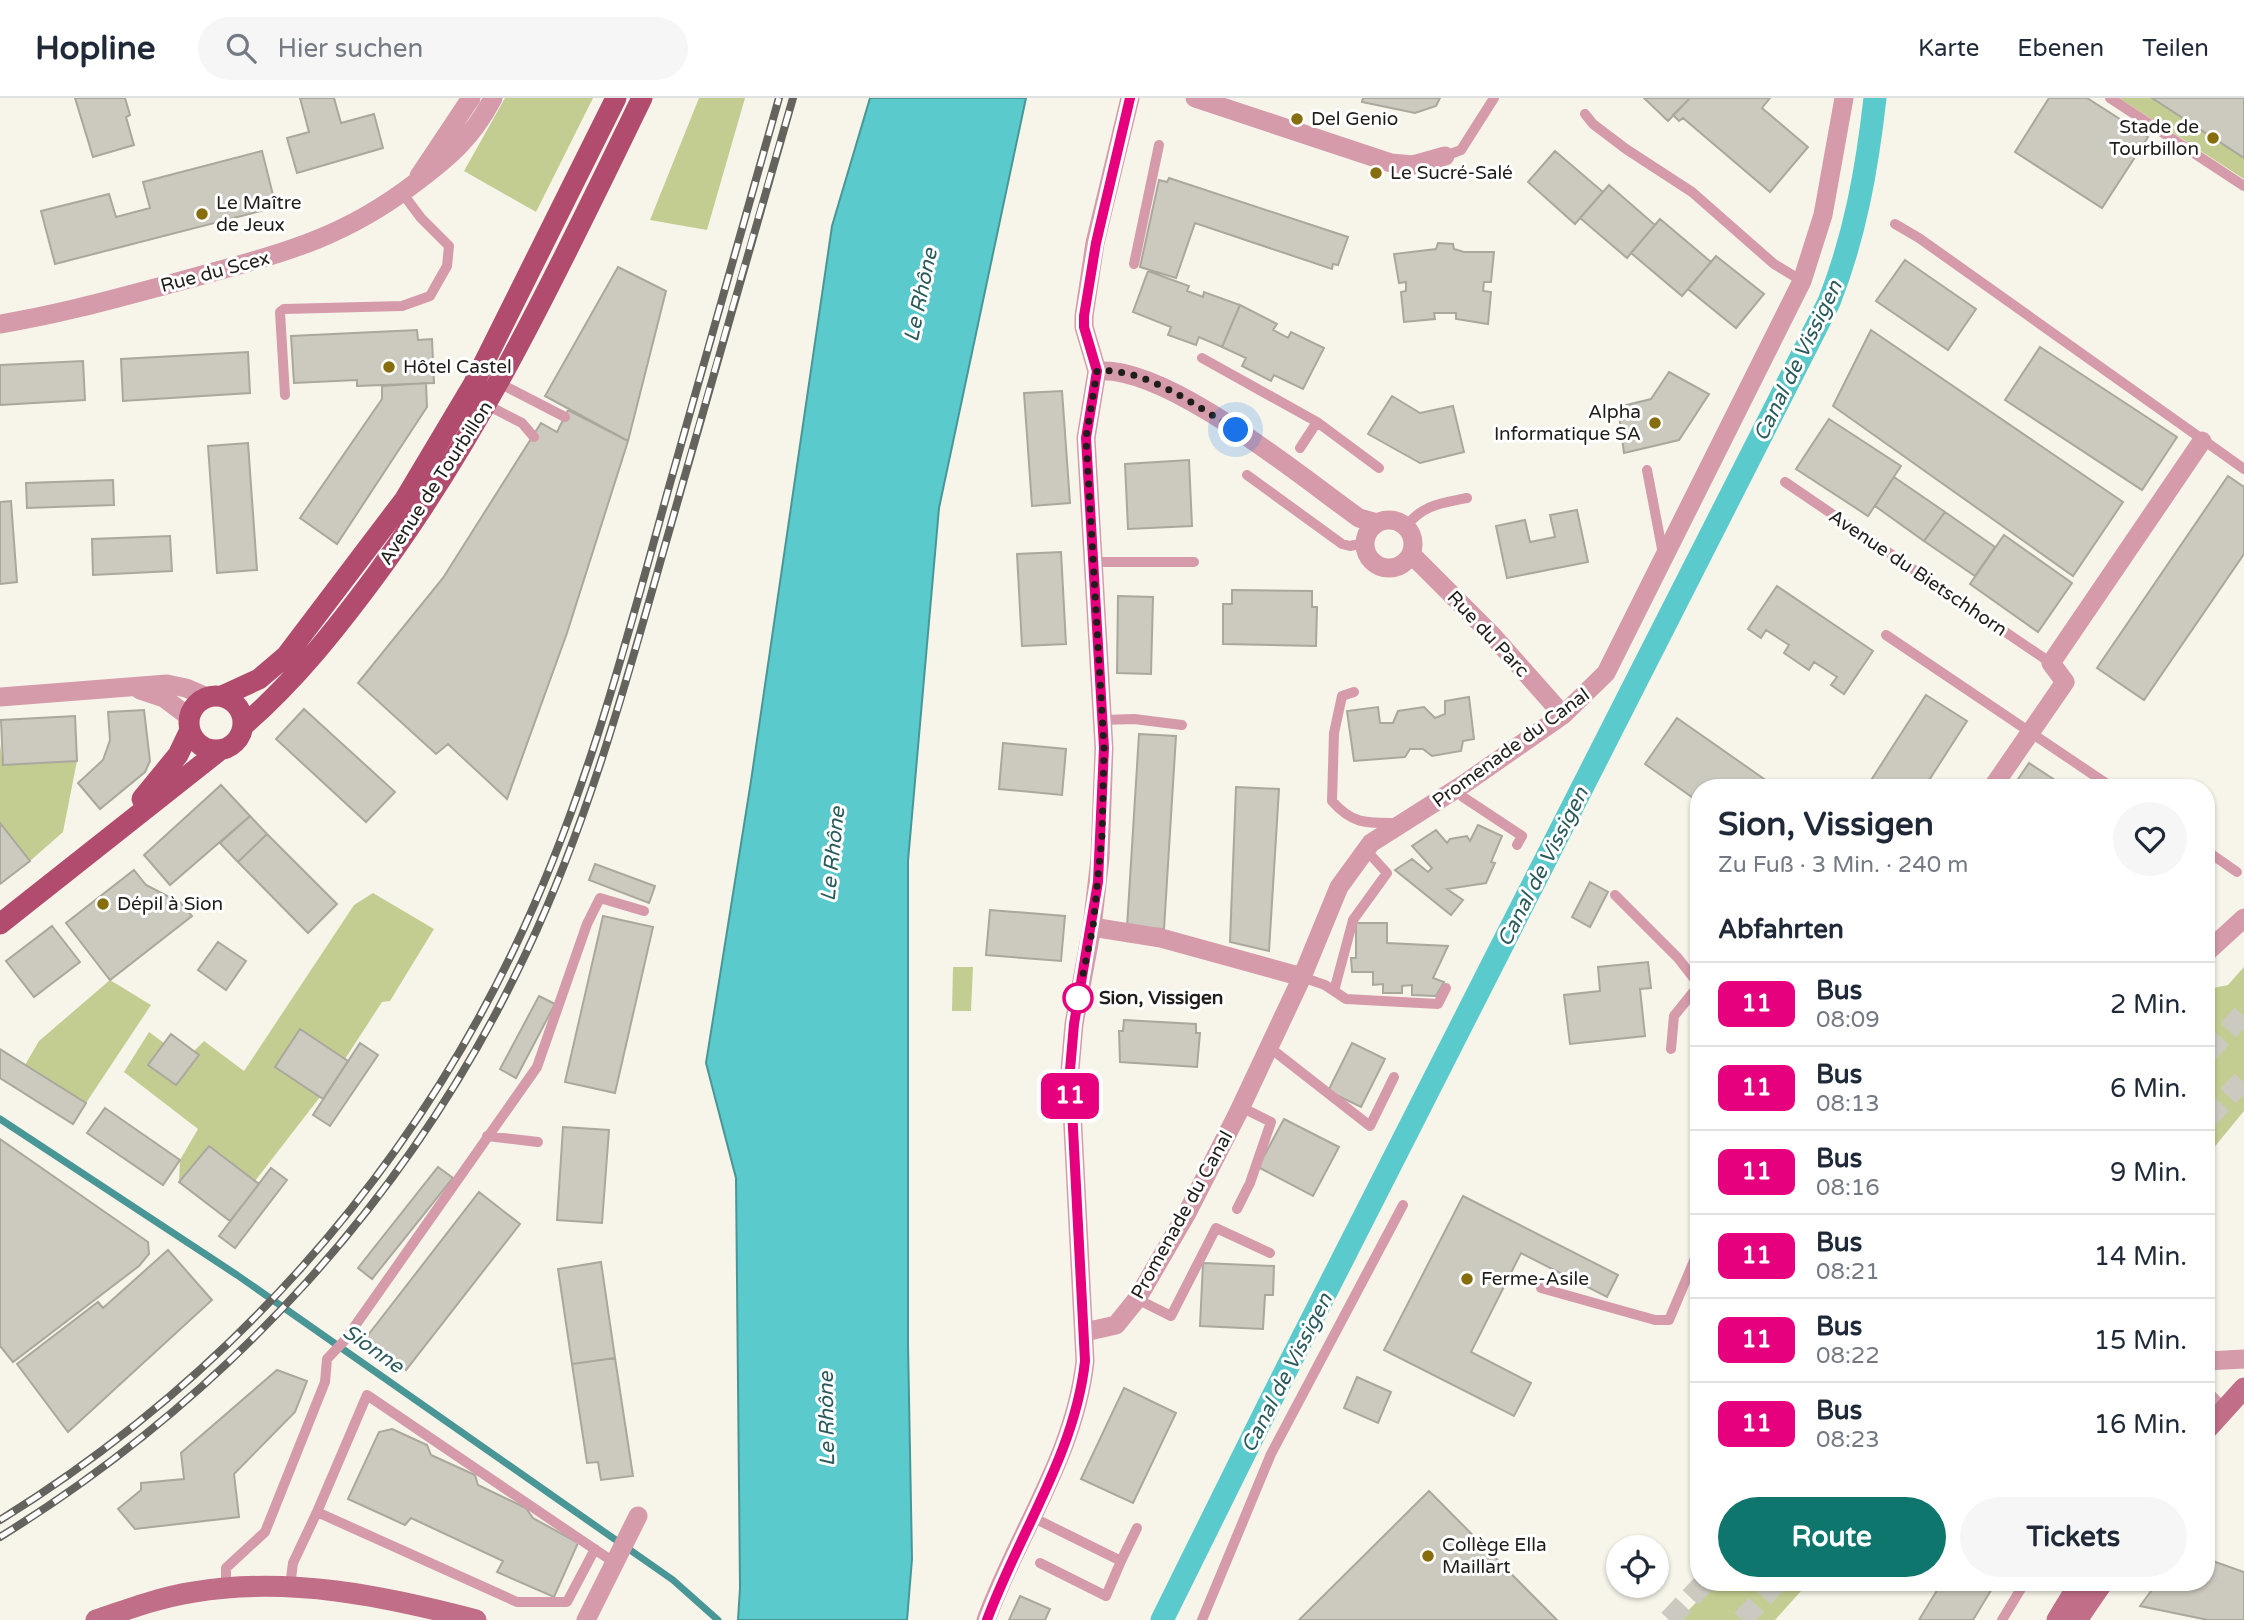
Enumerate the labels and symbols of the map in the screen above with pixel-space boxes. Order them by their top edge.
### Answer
place label: Del Genio [1311,108,1398,130]
marker: Del Genio [1289,111,1305,127]
place label: Stade de Tourbillon [2109,116,2199,160]
marker: Stade de Tourbillon [2205,130,2221,146]
place label: Le Sucré-Salé [1390,162,1513,184]
marker: Le Sucré-Salé [1368,165,1384,181]
place label: Le Maître de Jeux [216,192,301,236]
marker: Le Maître de Jeux [194,206,210,222]
water label: Le Rhône [899,245,943,344]
street label: Rue du Scex [158,247,272,297]
water label: Canal de Vissigen [1748,276,1848,445]
place label: Hôtel Castel [403,356,512,378]
marker: Hôtel Castel [381,359,397,375]
street label: Avenue de Tourbillon [375,397,497,569]
place label: Alpha Informatique SA [1494,401,1641,445]
your location [1218,412,1253,447]
marker: Alpha Informatique SA [1647,415,1663,431]
street label: Avenue du Bietschhorn [1825,505,2011,641]
street label: Rue du Parc [1443,587,1533,681]
street label: Promenade du Canal [1428,684,1594,812]
water label: Canal de Vissigen [1492,782,1594,951]
water label: Le Rhône [816,805,850,902]
place label: Dépil à Sion [117,893,223,915]
marker: Dépil à Sion [95,896,111,912]
marker: Sion, Vissigen [1063,983,1093,1013]
place label: Sion, Vissigen [1099,987,1223,1010]
line badge: 11 [1038,1073,1102,1119]
street label: Promenade du Canal [1127,1127,1237,1303]
place label: Ferme-Asile [1481,1268,1589,1290]
marker: Ferme-Asile [1459,1271,1475,1287]
water label: Canal de Vissigen [1236,1288,1338,1457]
water label: Sionne [338,1319,409,1379]
water label: Le Rhône [814,1370,840,1467]
place label: Collège Ella Maillart [1442,1534,1547,1578]
marker: Collège Ella Maillart [1420,1548,1436,1564]

